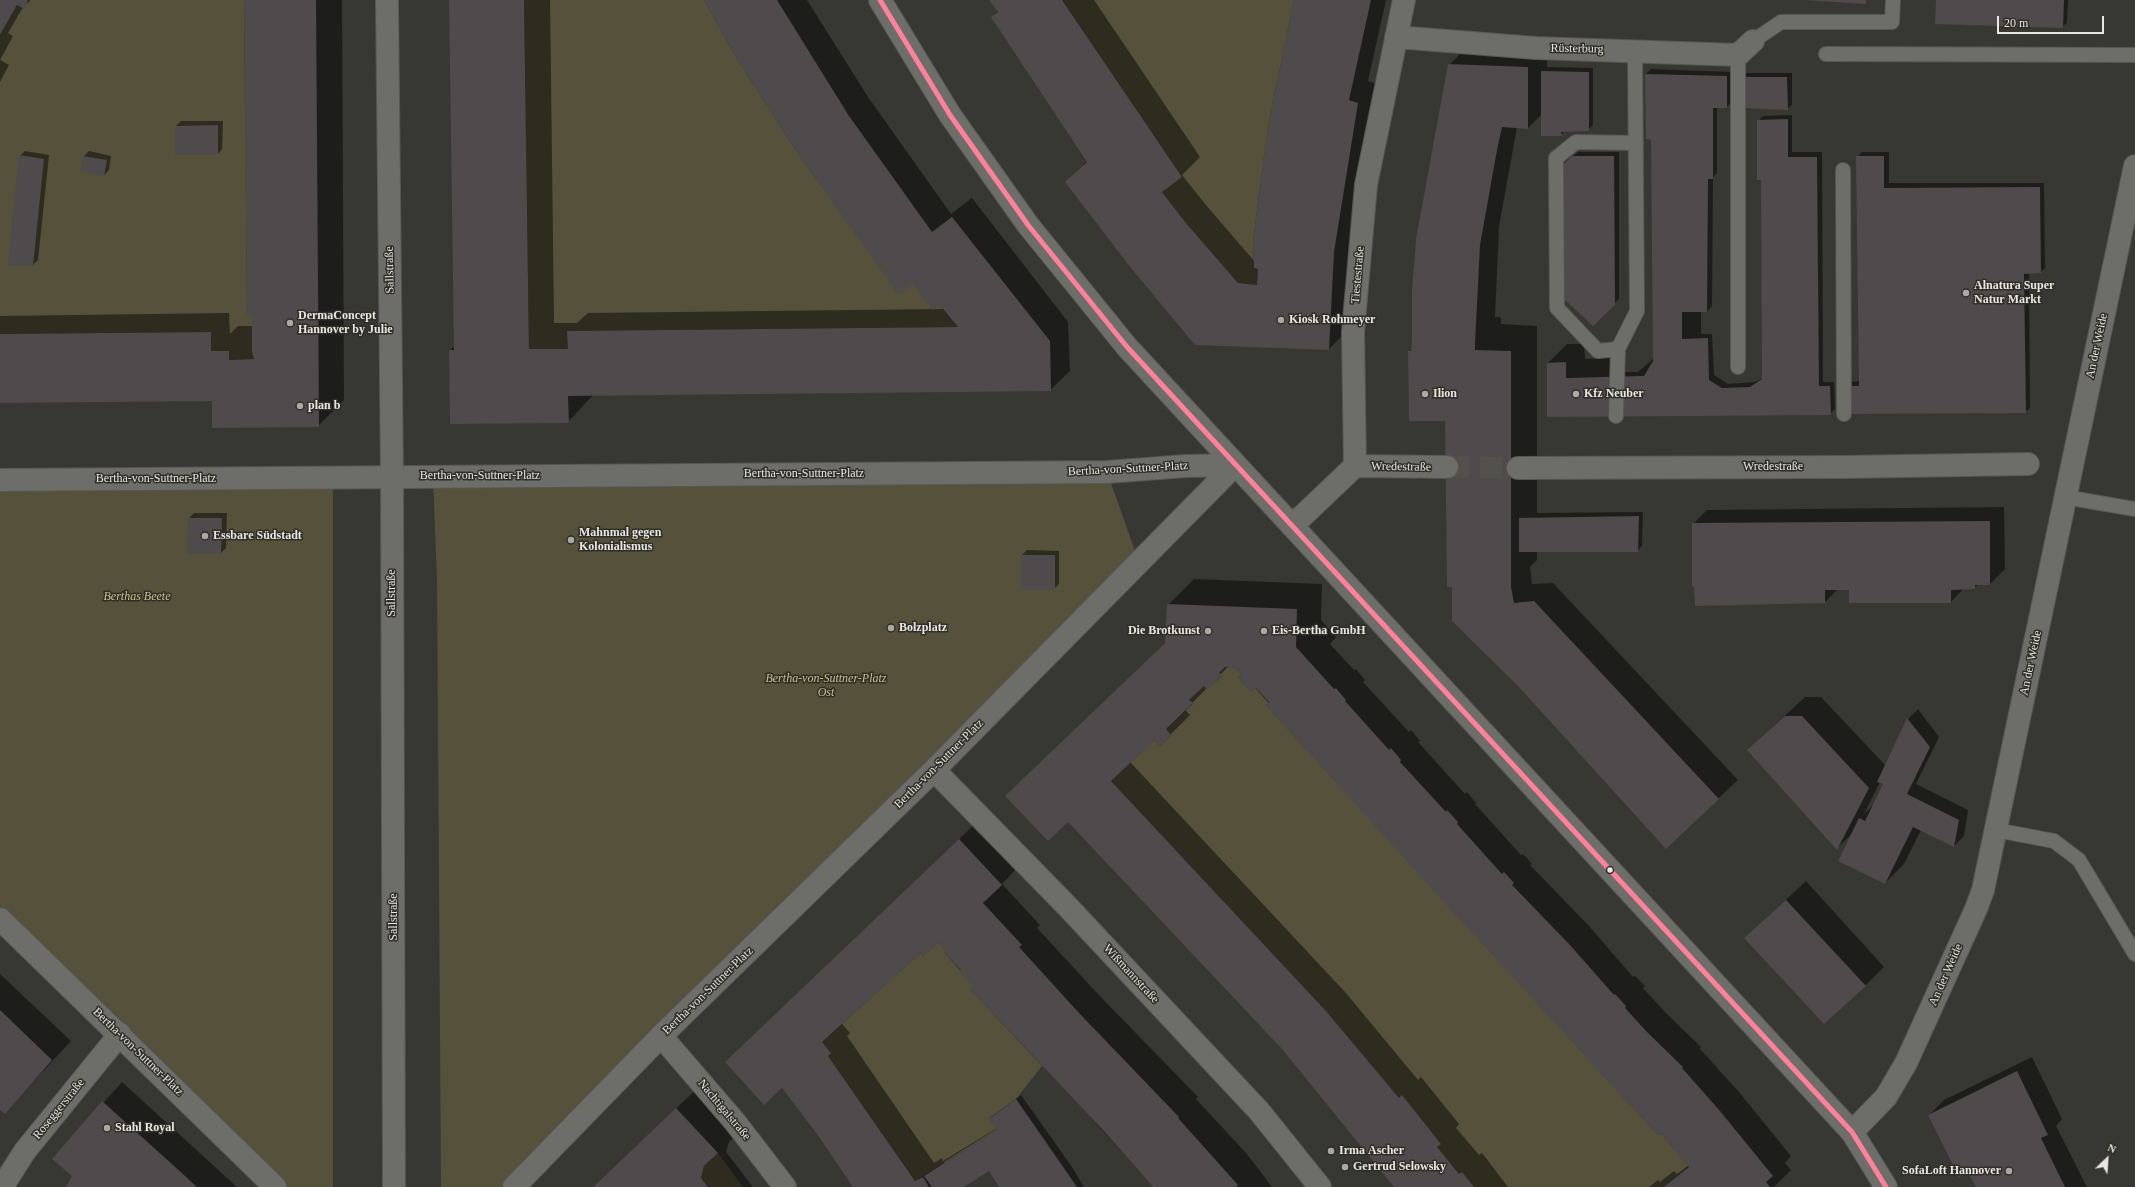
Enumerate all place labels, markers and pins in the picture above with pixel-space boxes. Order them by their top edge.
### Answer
place label: Alnatura Super Natur Markt [1974,279,2054,307]
marker: Alnatura Super Natur Markt [1961,288,1971,298]
place label: DermaConcept Hannover by Julie [298,309,393,337]
place label: Kiosk Rohmeyer [1289,313,1375,327]
marker: Kiosk Rohmeyer [1276,315,1286,325]
marker: DermaConcept Hannover by Julie [285,318,295,328]
place label: Ilion [1433,387,1457,401]
place label: Kfz Neuber [1584,387,1644,401]
marker: Ilion [1420,389,1430,399]
marker: Kfz Neuber [1571,389,1581,399]
place label: plan b [308,399,340,413]
marker: plan b [295,401,305,411]
place label: Mahnmal gegen Kolonialismus [579,526,661,554]
place label: Essbare Südstadt [213,529,302,543]
marker: Essbare Südstadt [200,531,210,541]
marker: Mahnmal gegen Kolonialismus [566,535,576,545]
place label: Bolzplatz [899,621,947,635]
marker: Bolzplatz [886,623,896,633]
place label: Die Brotkunst [1128,624,1200,638]
place label: Eis-Bertha GmbH [1272,624,1366,638]
marker: Die Brotkunst [1203,626,1213,636]
marker: Eis-Bertha GmbH [1259,626,1269,636]
unlabelled marker [1605,865,1615,875]
place label: Stahl Royal [115,1121,175,1135]
marker: Stahl Royal [102,1123,112,1133]
place label: Irma Ascher [1339,1144,1404,1158]
marker: Irma Ascher [1326,1146,1336,1156]
place label: Gertrud Selowsky [1353,1160,1446,1174]
marker: Gertrud Selowsky [1340,1162,1350,1172]
place label: SofaLoft Hannover [1902,1164,2001,1178]
marker: SofaLoft Hannover [2004,1166,2014,1176]

